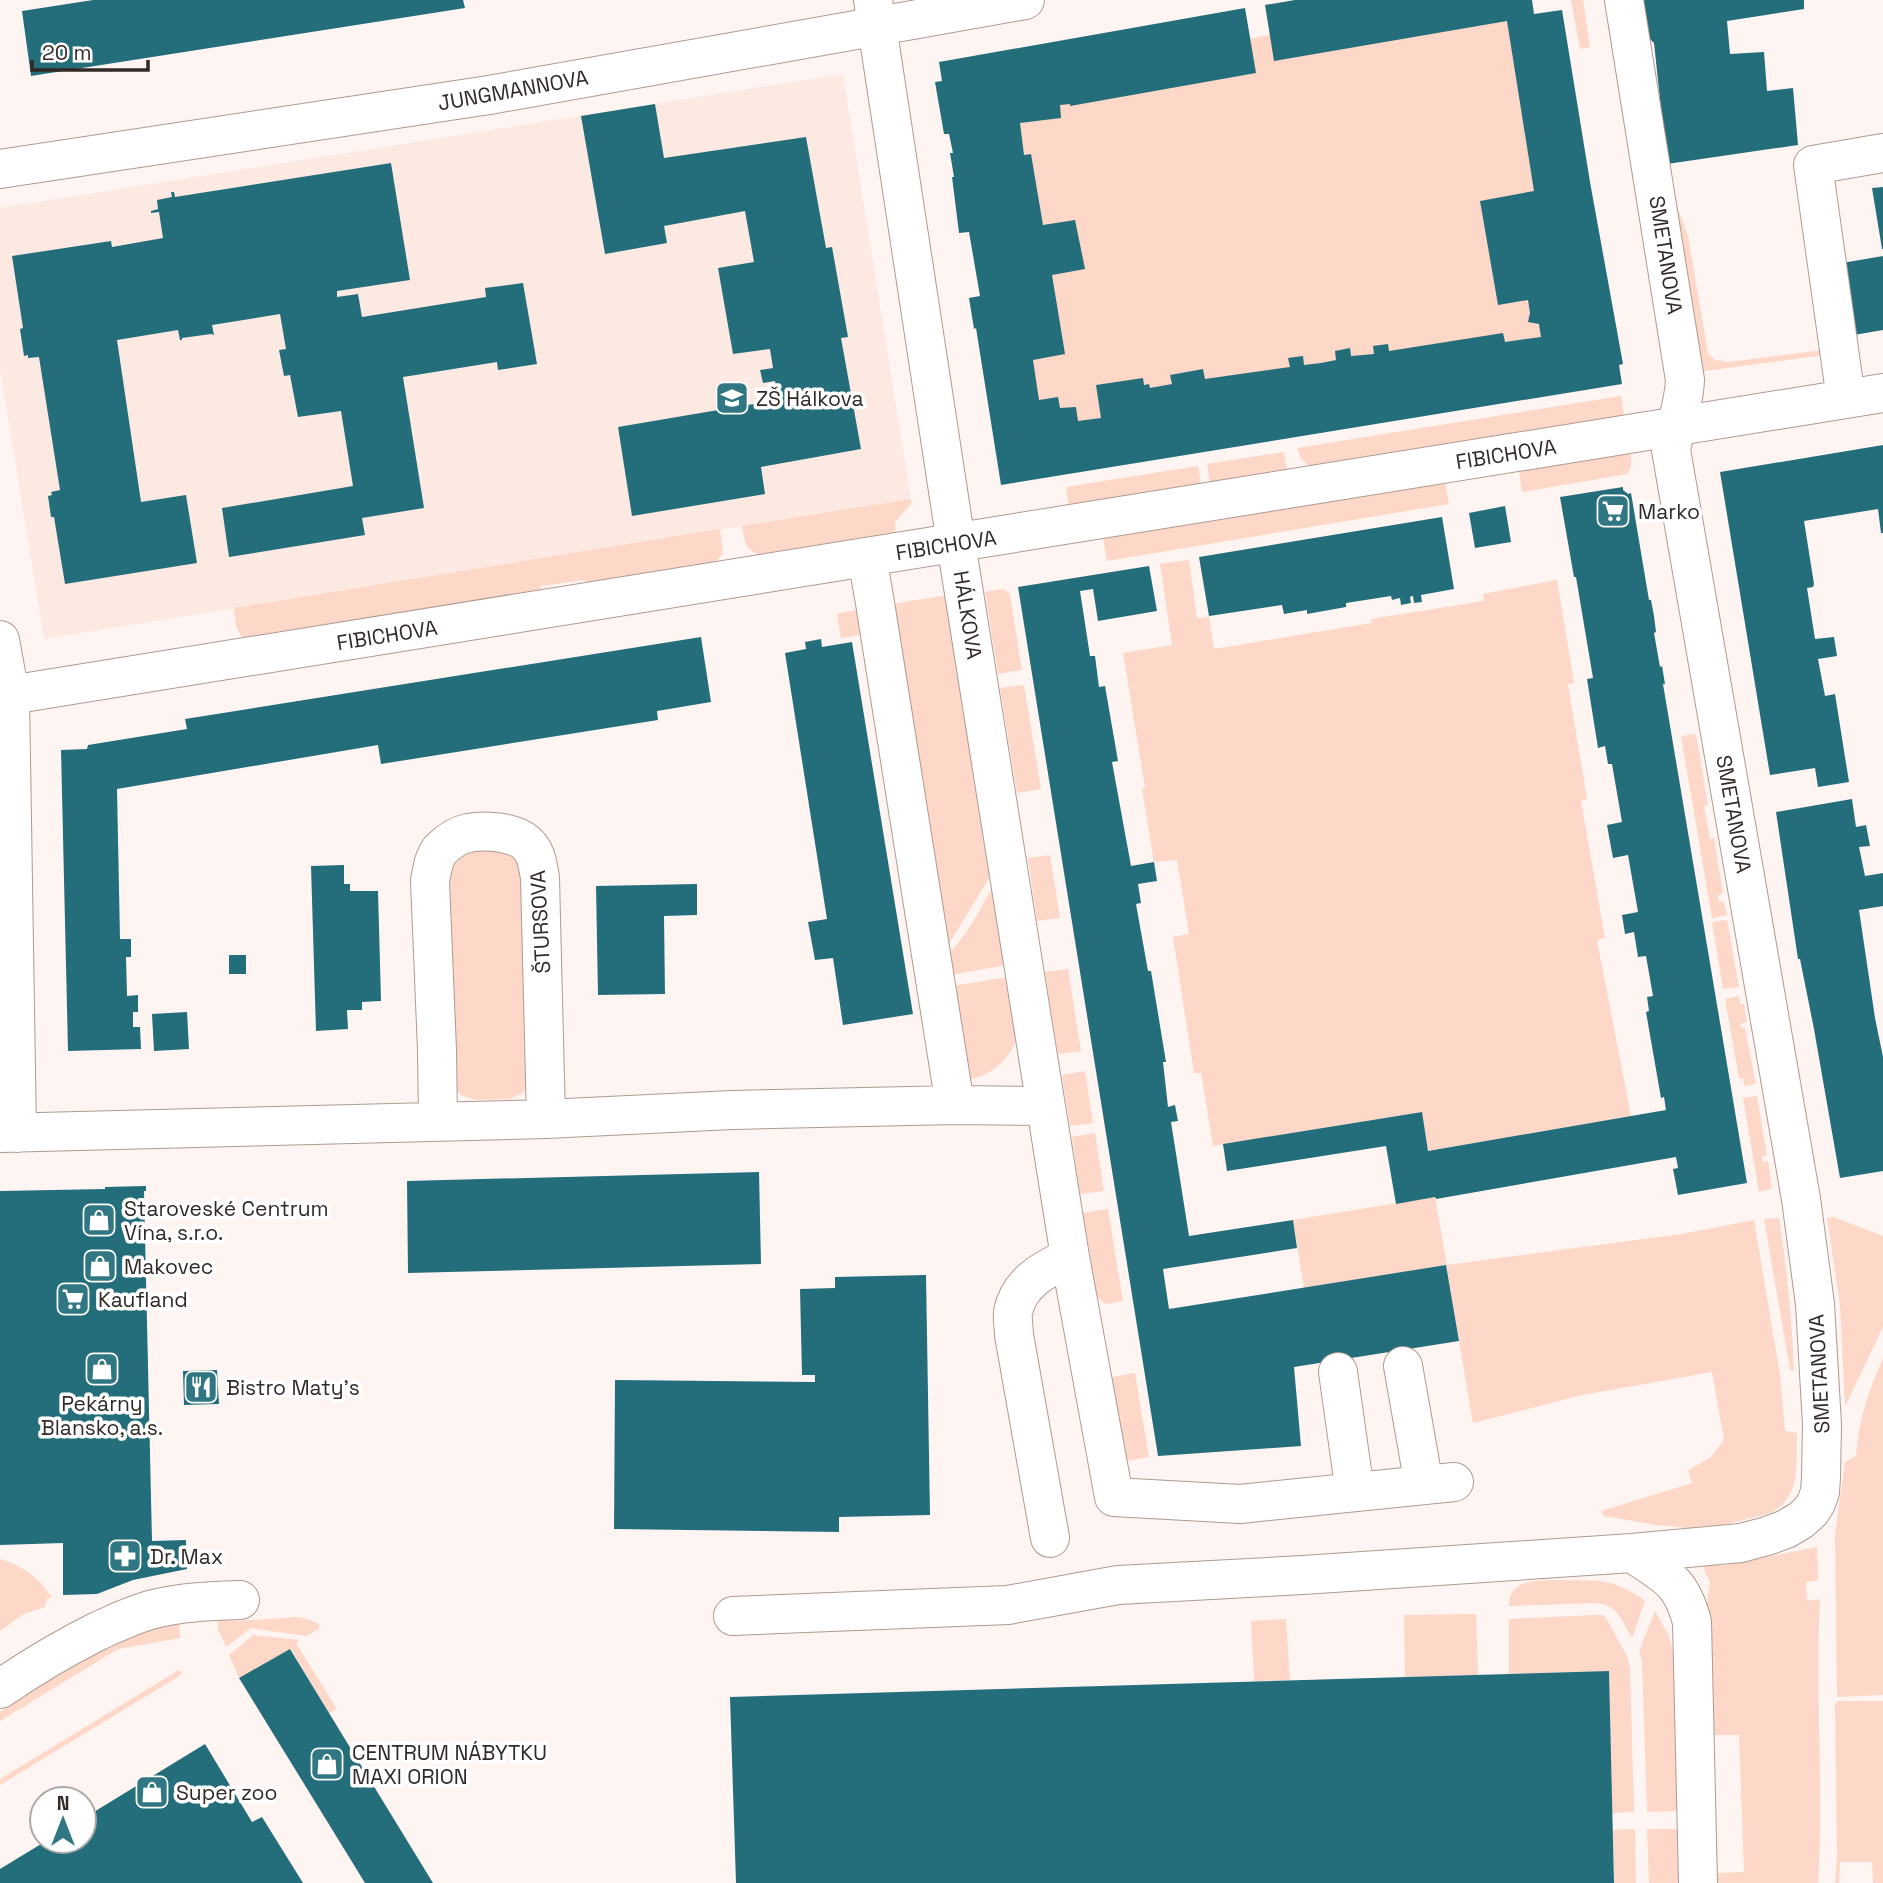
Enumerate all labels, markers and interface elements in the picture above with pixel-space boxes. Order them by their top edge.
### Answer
scale bar [32,28,147,72]
text: 20 m [42,39,92,66]
street label: JUNGMANNOVA [436,63,590,117]
street label: SMETANOVA [1643,194,1689,316]
school or university icon: ZŠ Hálkova [713,379,751,417]
place label: ZŠ Hálkova [756,385,864,412]
street label: FIBICHOVA [1454,433,1558,475]
supermarket icon: Marko [1594,492,1632,530]
place label: Marko [1638,498,1700,525]
street label: FIBICHOVA [894,524,998,566]
street label: HÁLKOVA [948,569,988,661]
street label: FIBICHOVA [335,614,439,656]
street label: SMETANOVA [1710,753,1758,875]
street label: ŠTURSOVA [524,870,556,974]
place label: Staroveské Centrum Vína, s.r.o. [124,1195,329,1246]
shop icon: Staroveské Centrum Vína, s.r.o. [80,1201,118,1239]
shop icon: Makovec [81,1247,119,1285]
place label: Makovec [124,1253,213,1280]
supermarket icon: Kaufland [54,1280,92,1318]
place label: Kaufland [98,1286,188,1313]
street label: SMETANOVA [1802,1314,1836,1434]
shop icon: Pekárny Blansko, a.s. [83,1350,121,1388]
restaurant icon: Bistro Maty's [182,1368,220,1406]
place label: Bistro Maty's [226,1374,360,1401]
place label: Pekárny Blansko, a.s. [41,1390,163,1441]
pharmacy icon: Dr. Max [106,1537,144,1575]
place label: Dr. Max [150,1543,223,1570]
place label: CENTRUM NÁBYTKU MAXI ORION [352,1739,547,1790]
shop icon: CENTRUM NÁBYTKU MAXI ORION [308,1745,346,1783]
shop icon: Super zoo [133,1773,171,1811]
place label: Super zoo [176,1779,278,1806]
north arrow [28,1785,98,1855]
text: N [57,1791,69,1816]

